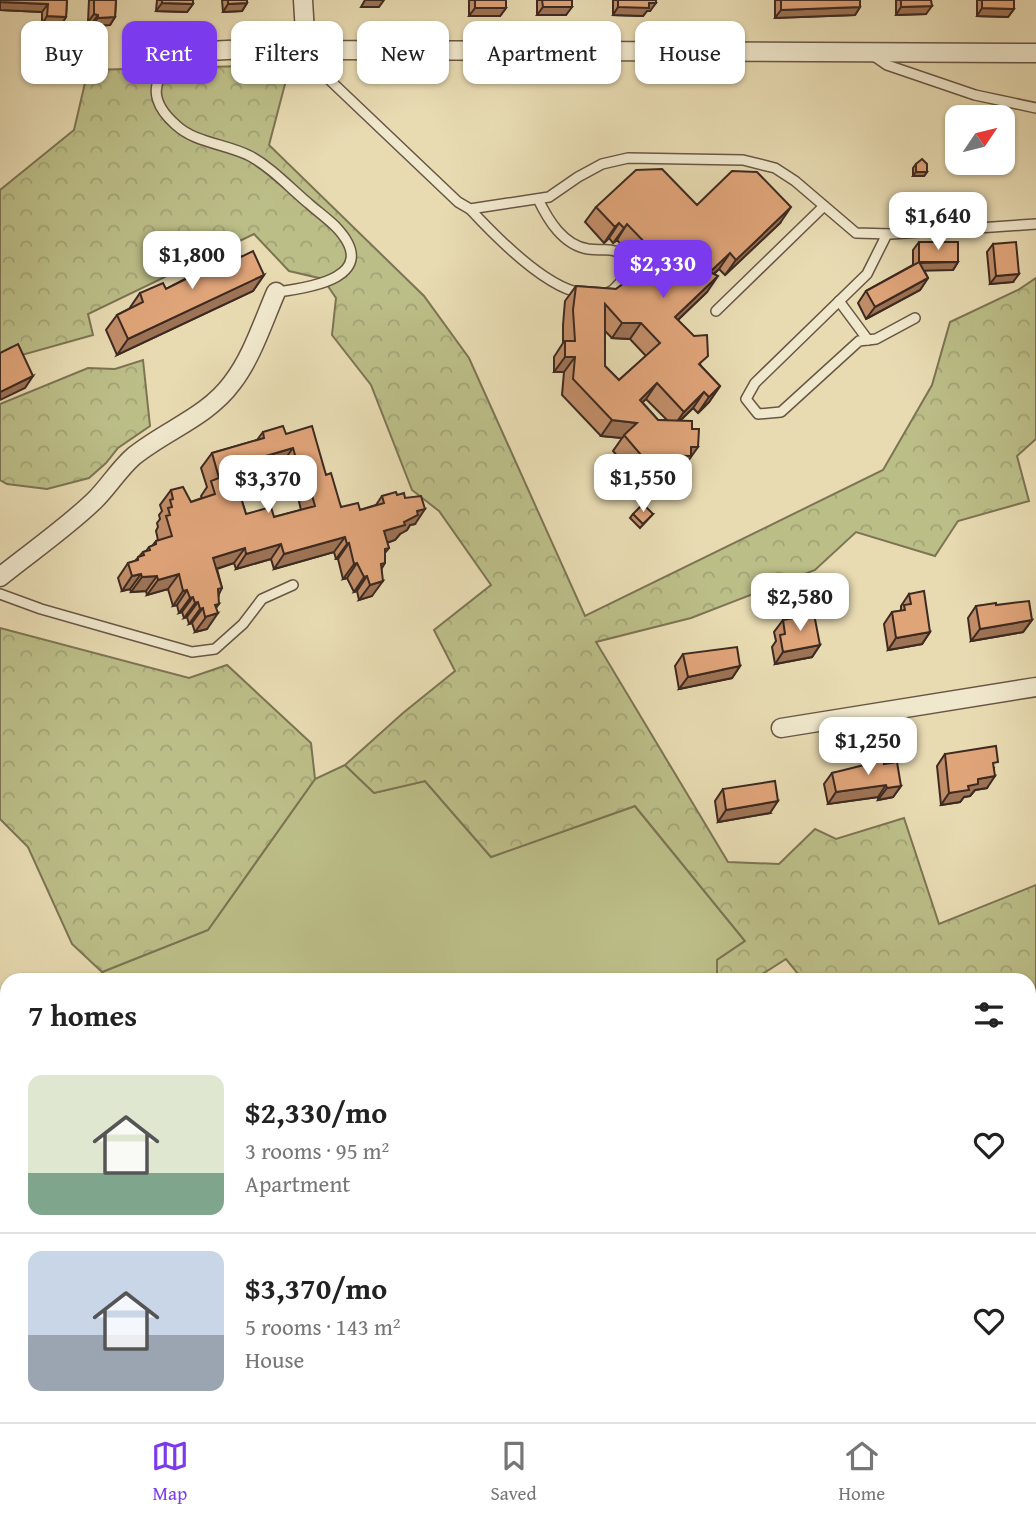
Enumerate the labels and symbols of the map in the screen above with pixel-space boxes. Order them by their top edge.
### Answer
north arrow [945,105,1015,175]
pin: $1,640 [881,192,995,252]
pin: $1,800 [135,232,249,291]
pin: $2,330 [606,240,720,300]
pin: $1,550 [586,454,700,514]
pin: $3,370 [211,456,325,515]
pin: $2,580 [743,574,857,633]
pin: $1,250 [811,718,925,777]

